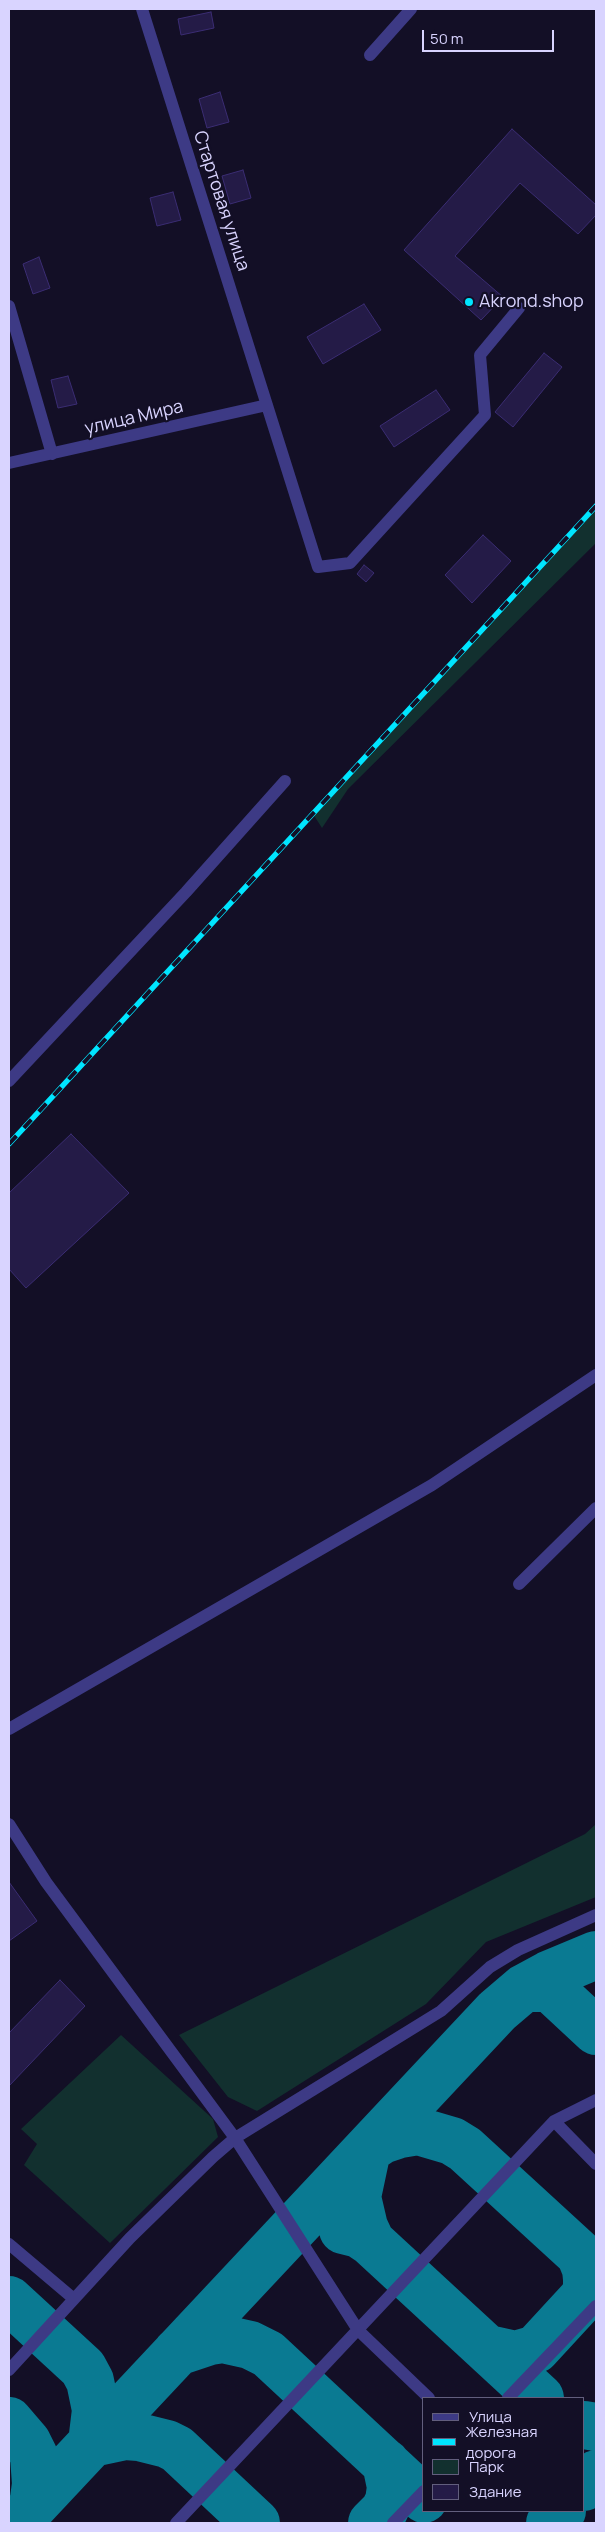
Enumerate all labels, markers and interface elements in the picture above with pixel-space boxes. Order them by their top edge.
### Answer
scale bar [425,20,558,52]
text: 50 m [430,28,464,49]
street label: Стартовая улица [188,128,254,274]
place label: Akrond.shop [479,291,584,313]
marker: Akrond.shop [463,296,475,308]
street label: улица Мира [83,396,185,440]
legend [422,2397,585,2512]
text: Улица [469,2406,512,2427]
text: Железная дорога [466,2421,537,2463]
text: Парк [469,2456,504,2477]
text: Здание [469,2481,521,2502]

